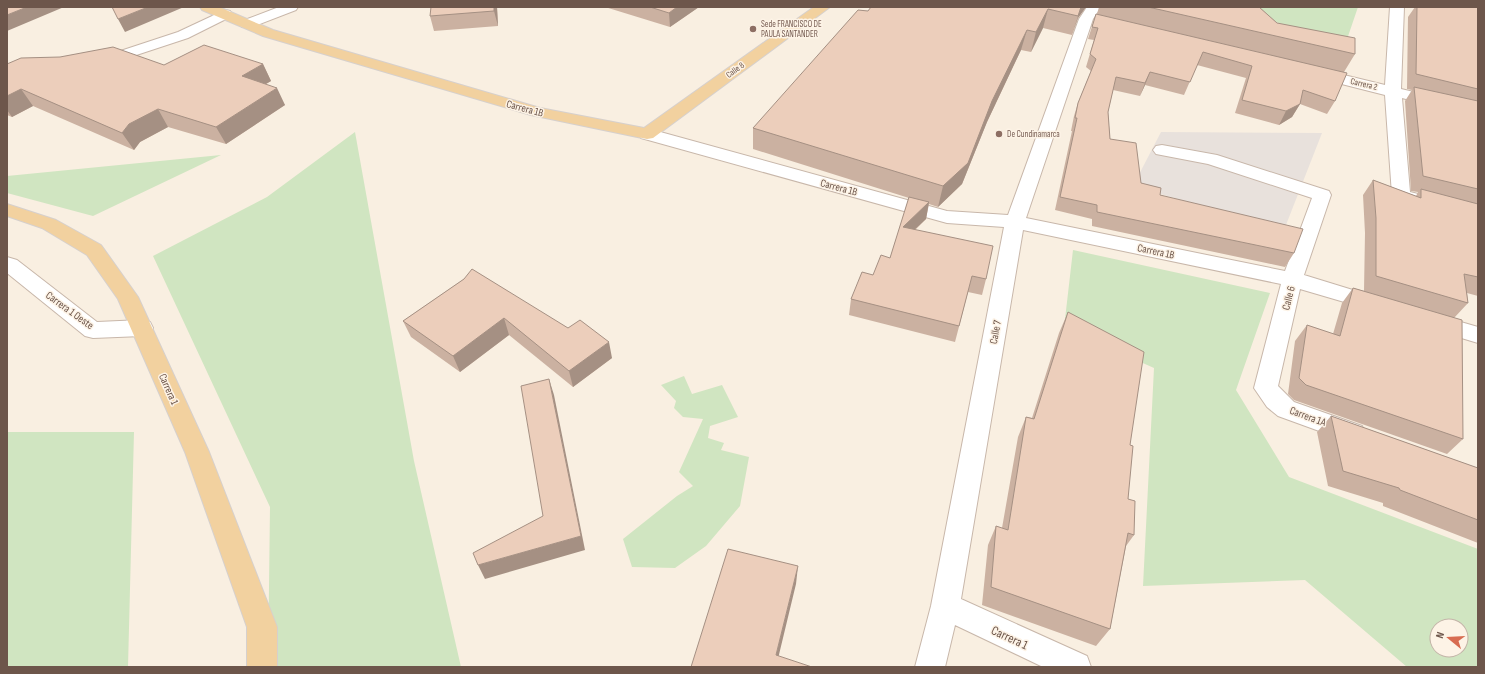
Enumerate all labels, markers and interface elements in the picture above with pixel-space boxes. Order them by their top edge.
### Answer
place label: Sede FRANCISCO DE PAULA SANTANDER [761,19,822,40]
marker: Sede FRANCISCO DE PAULA SANTANDER [748,24,758,34]
street label: Calle 8 [724,60,747,81]
street label: Carrera 2 [1349,76,1379,93]
street label: Carrera 1B [505,97,545,120]
marker: De Cundinamarca [994,129,1004,139]
place label: De Cundinamarca [1007,129,1060,140]
street label: Carrera 1B [819,176,859,199]
street label: Carrera 1B [1136,241,1176,262]
street label: Calle 6 [1279,285,1298,312]
street label: Carrera 1 Oeste [43,289,96,332]
street label: Calle 7 [987,319,1004,345]
street label: Carrera 1 [156,372,181,407]
street label: Carrera 1A [1288,404,1328,429]
north arrow [1429,618,1469,658]
street label: Carrera 1 [989,622,1031,654]
text: N [1433,630,1447,640]

